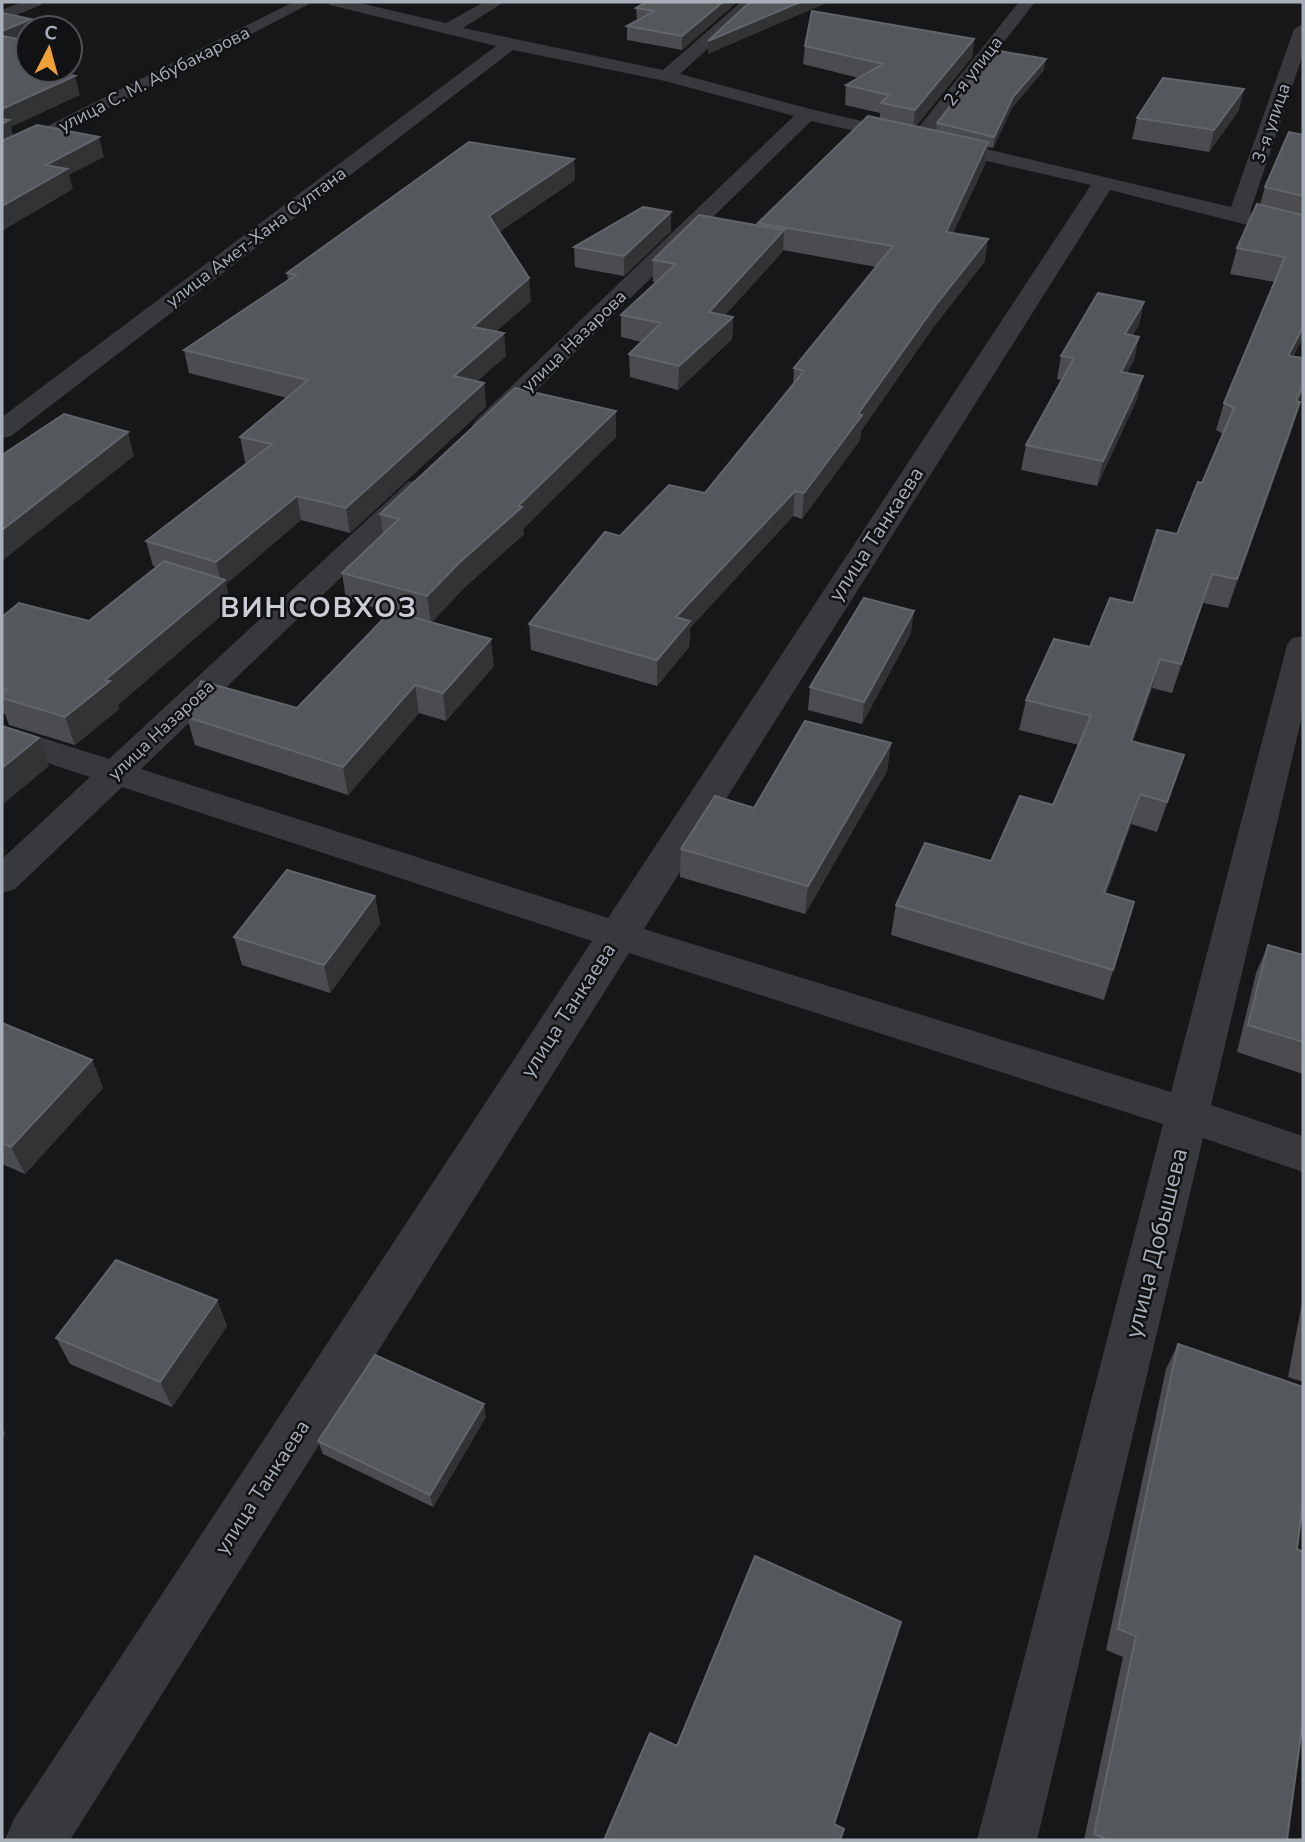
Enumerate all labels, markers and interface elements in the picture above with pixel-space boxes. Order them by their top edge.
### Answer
north arrow [14,14,84,84]
text: С [43,19,59,47]
street label: улица С. М. Абубакарова [54,20,254,138]
street label: 2-я улица [938,31,1008,111]
street label: 3-я улица [1246,80,1296,166]
street label: улица Амет-Хана Султана [161,161,351,313]
street label: улица Назарова [516,285,632,397]
street label: улица Танкаева [822,461,930,607]
district label: ВИНСОВХОЗ [220,589,418,627]
street label: улица Назарова [103,674,219,786]
street label: улица Танкаева [514,937,622,1083]
street label: улица Добышева [1117,1145,1195,1341]
street label: улица Танкаева [208,1414,316,1560]

